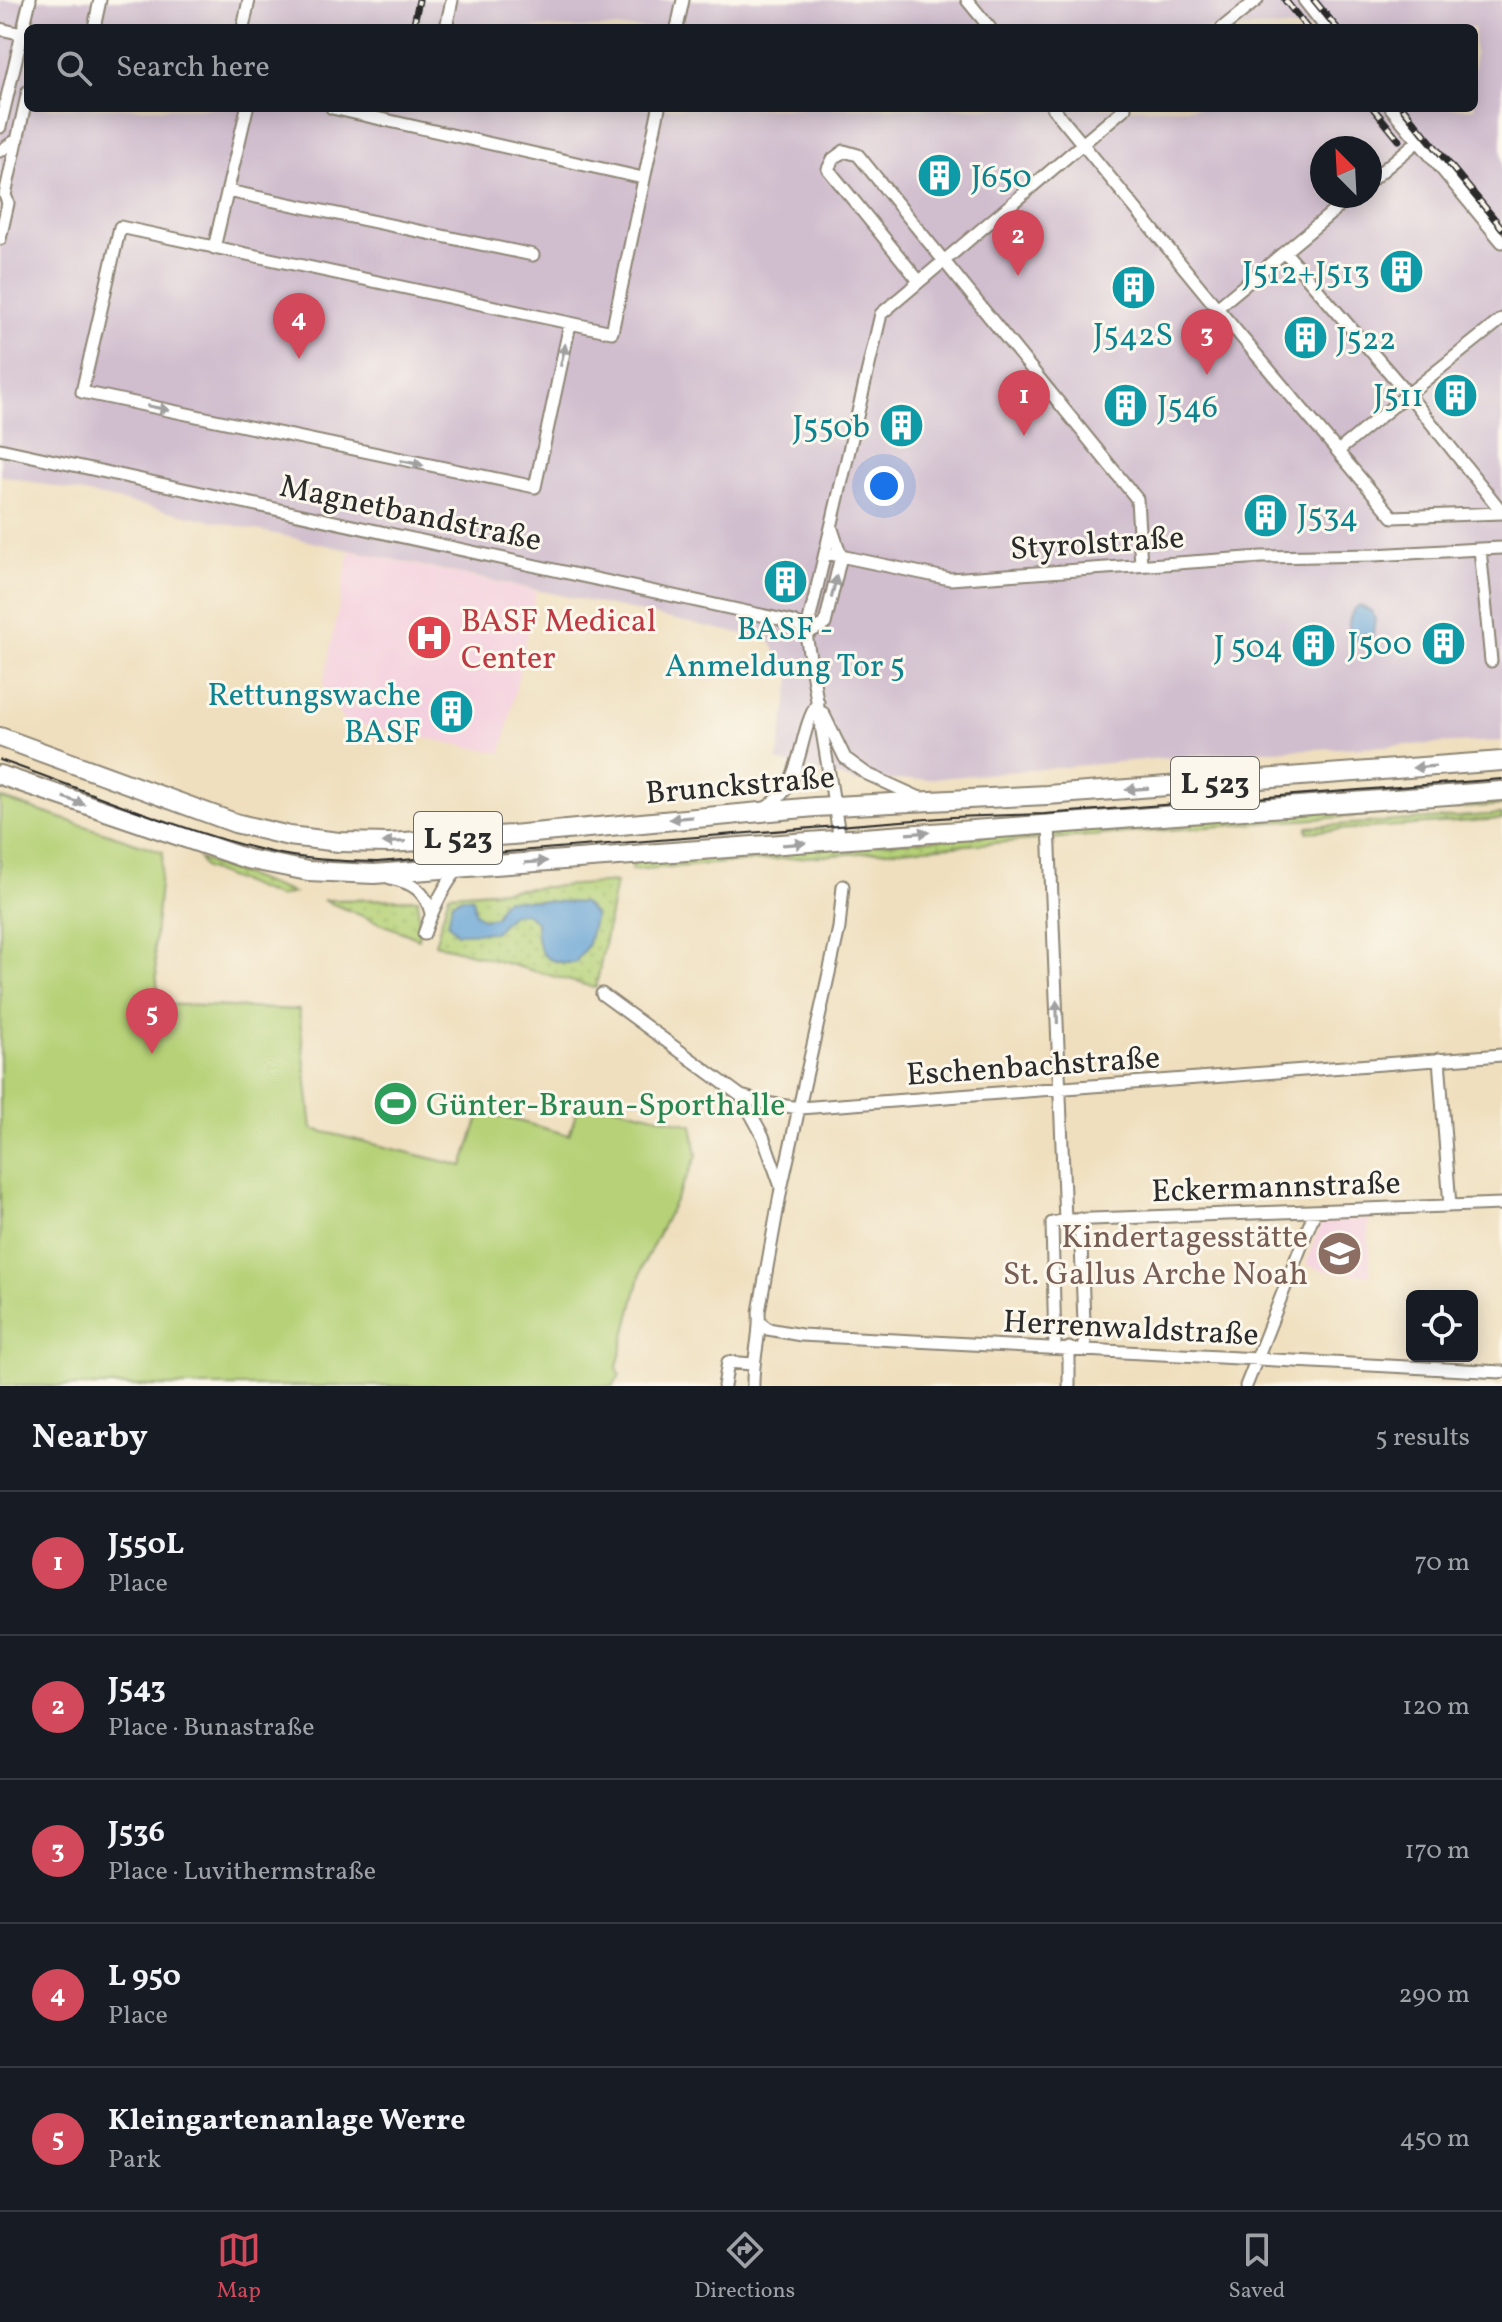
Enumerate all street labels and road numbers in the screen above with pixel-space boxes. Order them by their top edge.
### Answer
street label: Magnetbandstraße [275,466,545,564]
street label: Styrolstraße [1009,517,1186,573]
street label: Brunckstraße [644,757,837,817]
road number: L 523 [1171,757,1259,809]
road number: L 523 [414,812,502,864]
street label: Eschenbachstraße [905,1037,1162,1099]
street label: Eckermannstraße [1151,1163,1401,1215]
street label: Herrenwaldstraße [1002,1301,1260,1359]

